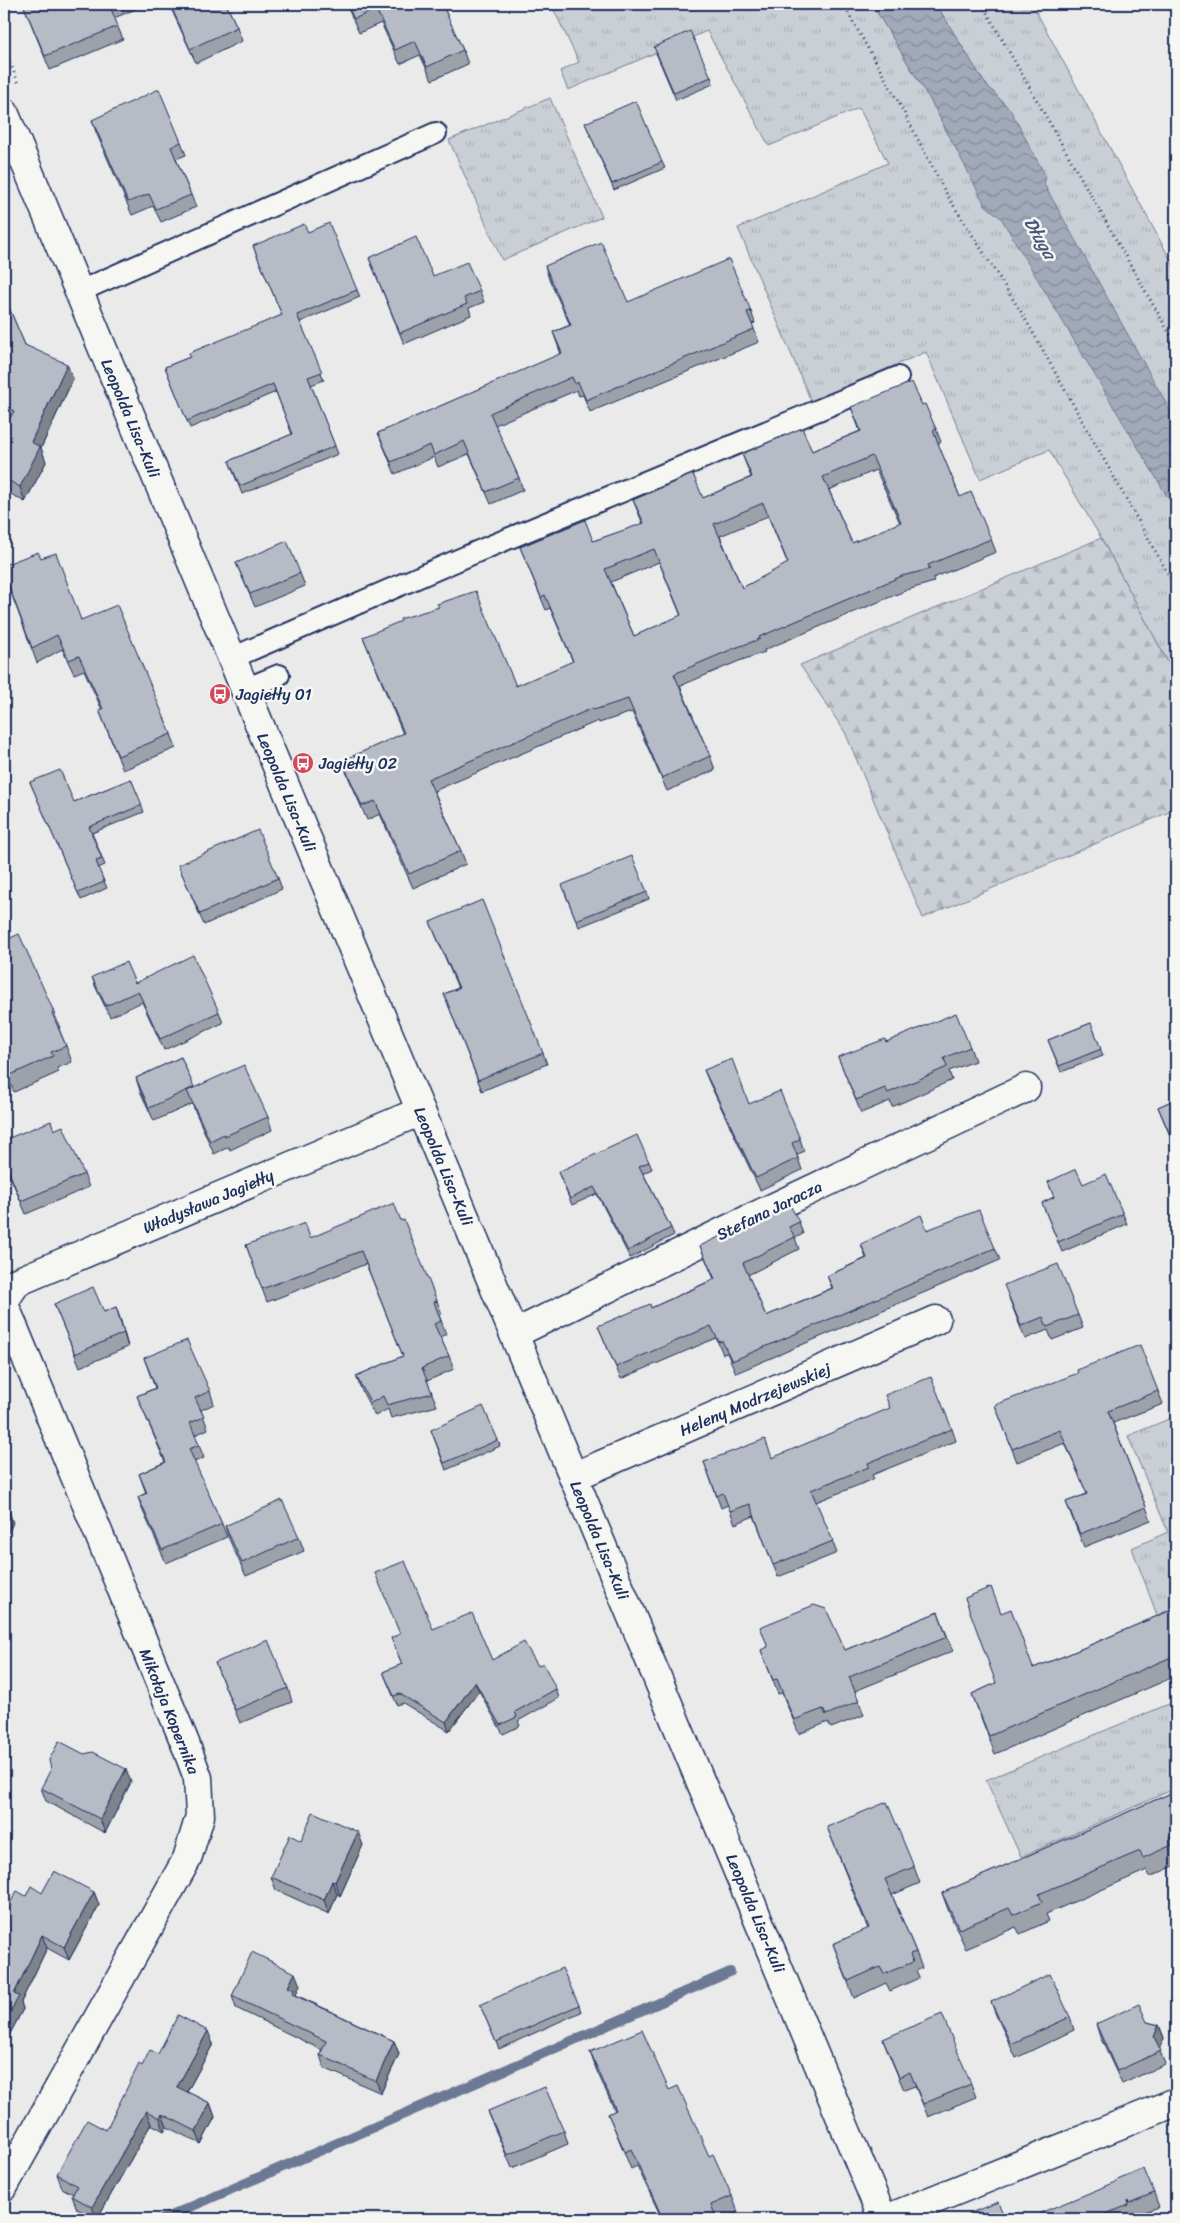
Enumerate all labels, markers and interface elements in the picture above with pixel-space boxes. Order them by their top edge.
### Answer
water label: Długa [1015,211,1066,267]
street label: Leopolda Lisa-Kuli [92,354,169,483]
place label: Jagiełły 01 [235,680,312,709]
bus stop icon: Jagiełły 01 [208,682,232,706]
street label: Leopolda Lisa-Kuli [248,728,325,857]
place label: Jagiełły 02 [318,749,397,778]
bus stop icon: Jagiełły 02 [291,751,315,775]
street label: Leopolda Lisa-Kuli [405,1102,482,1231]
street label: Władysława Jagiełły [138,1160,279,1242]
street label: Stefana Jaracza [711,1172,827,1249]
street label: Heleny Modrzejewskiej [675,1354,836,1445]
street label: Leopolda Lisa-Kuli [561,1476,638,1605]
street label: Mikołaja Kopernika [131,1644,208,1780]
street label: Leopolda Lisa-Kuli [717,1849,794,1978]

